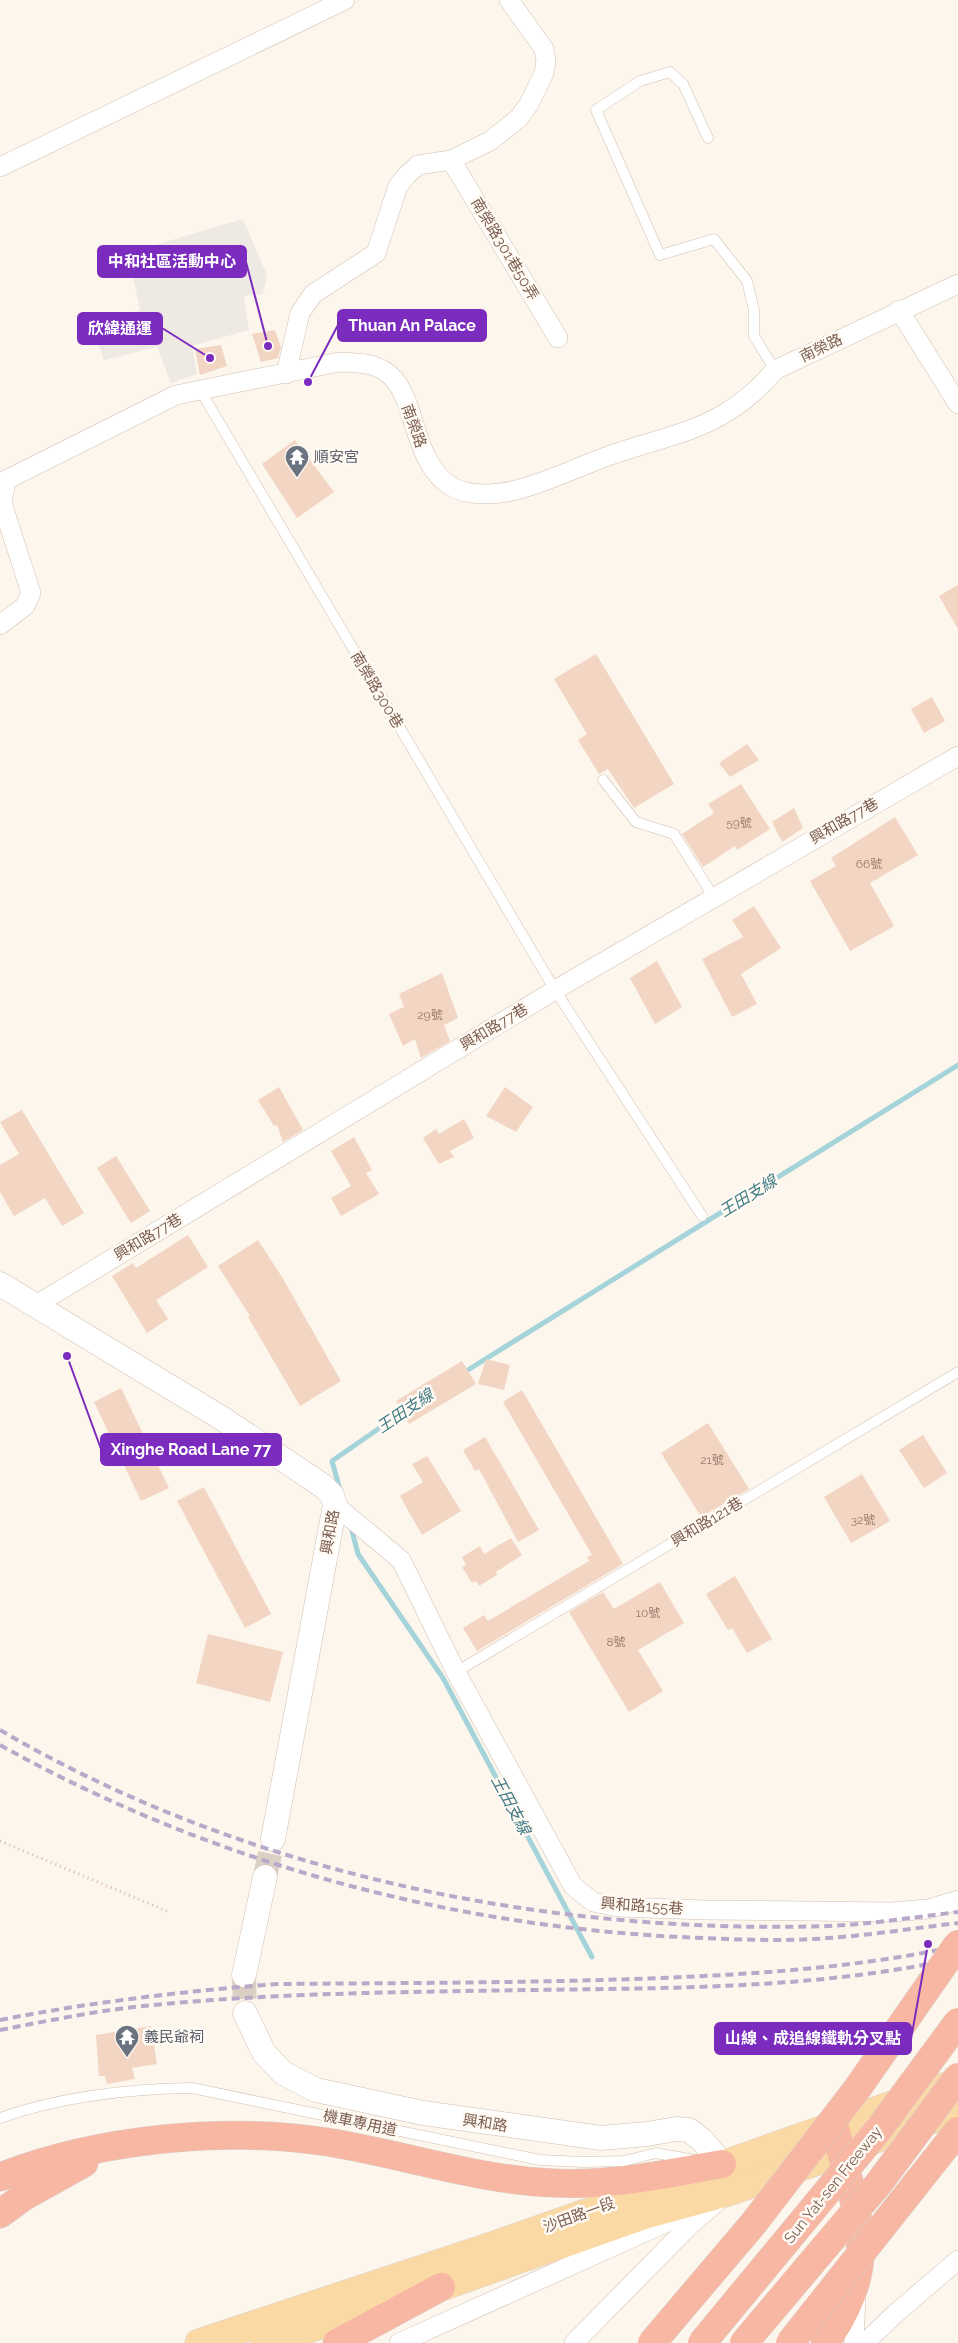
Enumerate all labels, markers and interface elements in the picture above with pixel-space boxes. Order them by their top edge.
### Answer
street label: 南榮路301巷50弄 [467,195,543,303]
callout: 中和社區活動中心 [98,246,246,277]
text: 中和社區活動中心 [108,252,236,271]
callout: Thuan An Palace [338,310,486,341]
callout: 欣緯通運 [78,313,162,344]
text: Thuan An Palace [348,316,476,335]
text: 欣緯通運 [88,319,152,338]
street label: 南榮路 [797,330,845,366]
street label: 南榮路 [398,402,430,450]
temple icon: 順安宮 [284,444,310,478]
place label: 順安宮 [314,448,359,466]
street label: 南榮路300巷 [347,648,407,732]
street label: 興和路77巷 [807,794,881,848]
house number: 59號 [726,816,752,830]
house number: 66號 [856,857,882,871]
street label: 興和路77巷 [457,1000,531,1054]
house number: 29號 [417,1008,443,1022]
water label: 王田支線 [716,1170,782,1221]
street label: 興和路77巷 [111,1210,185,1264]
water label: 王田支線 [373,1384,438,1437]
callout: Xinghe Road Lane 77 [101,1434,281,1465]
text: Xinghe Road Lane 77 [110,1440,271,1459]
house number: 21號 [700,1453,724,1467]
street label: 興和路121巷 [668,1494,746,1550]
street label: 興和路 [317,1508,343,1556]
house number: 32號 [851,1513,875,1527]
house number: 10號 [636,1606,660,1620]
house number: 8號 [606,1635,626,1649]
water label: 王田支線 [488,1772,535,1839]
street label: 興和路155巷 [600,1894,684,1918]
callout: 山線、成追線鐵軌分叉點 [715,2023,911,2054]
temple icon: 義民爺祠 [114,2024,140,2058]
place label: 義民爺祠 [144,2028,204,2046]
text: 山線、成追線鐵軌分叉點 [725,2029,901,2048]
street label: 機車專用道 [321,2106,399,2140]
street label: 興和路 [461,2111,509,2135]
street label: Sun Yat-sen Freeway [780,2123,886,2247]
street label: 沙田路一段 [541,2194,617,2236]

